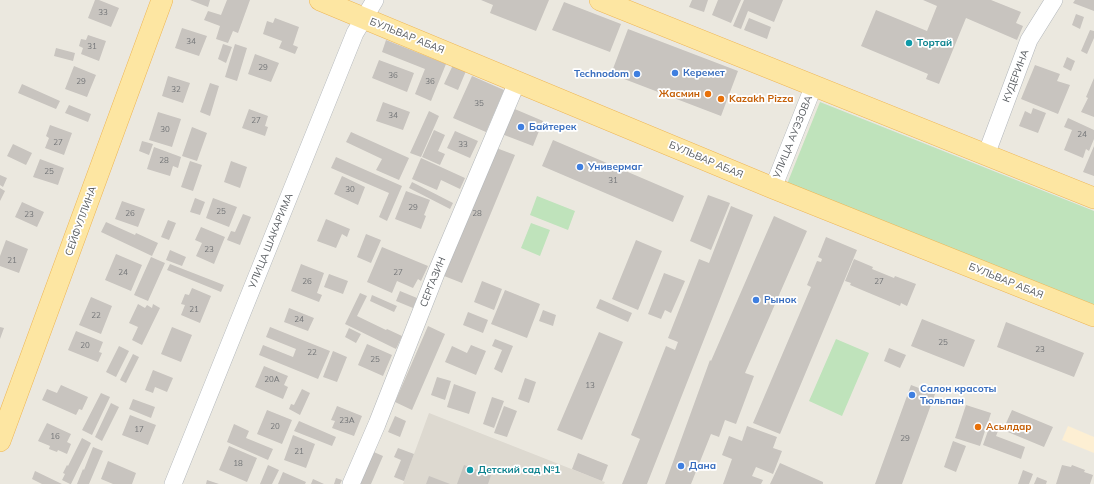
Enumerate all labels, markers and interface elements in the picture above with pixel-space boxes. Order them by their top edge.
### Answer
house number: 33 [98,8,108,18]
street label: БУЛЬВАР АБАЯ [368,16,446,56]
house number: 34 [186,37,196,47]
place label: Тортай [917,37,952,49]
marker: Тортай [904,38,914,48]
house number: 31 [87,42,97,52]
street label: КУДЕРИНА [1000,48,1032,104]
house number: 29 [258,63,268,73]
place label: Керемет [683,67,725,79]
place label: Technodom [574,68,629,80]
marker: Керемет [670,68,680,78]
marker: Technodom [632,69,642,79]
house number: 36 [388,71,398,81]
house number: 29 [76,77,86,87]
house number: 36 [425,77,435,87]
house number: 32 [171,85,181,95]
place label: Жасмин [659,88,700,100]
marker: Жасмин [703,89,713,99]
place label: Kazakh Pizza [729,93,793,105]
marker: Kazakh Pizza [716,94,726,104]
street label: УЛИЦА АУЭЗОВА [771,94,815,180]
house number: 35 [474,99,484,109]
house number: 34 [388,111,398,121]
house number: 27 [251,116,261,126]
place label: Байтерек [529,121,576,133]
marker: Байтерек [516,122,526,132]
house number: 30 [160,125,170,135]
house number: 24 [1077,130,1087,140]
house number: 27 [53,138,63,148]
street label: БУЛЬВАР АБАЯ [667,139,745,181]
house number: 33 [458,140,468,150]
house number: 28 [159,156,169,166]
place label: Универмаг [588,161,642,173]
marker: Универмаг [575,162,585,172]
house number: 25 [44,167,54,177]
house number: 31 [608,176,618,186]
street label: СЕЙФУЛЛИНА [63,185,99,257]
house number: 30 [345,185,355,195]
street label: УЛИЦА ШАКАРИМА [246,192,296,290]
house number: 29 [408,203,418,213]
house number: 25 [216,207,226,217]
house number: 26 [125,209,135,219]
house number: 28 [472,209,482,219]
house number: 23 [24,210,34,220]
house number: 23 [204,245,214,255]
street label: СЕРГАЗИН [418,255,448,309]
house number: 21 [7,256,17,266]
street label: БУЛЬВАР АБАЯ [967,261,1045,301]
house number: 24 [118,268,128,278]
house number: 27 [393,268,403,278]
house number: 26 [302,277,312,287]
house number: 27 [874,277,884,287]
place label: Рынок [764,294,796,306]
marker: Рынок [751,295,761,305]
house number: 21 [189,305,199,315]
house number: 22 [91,311,101,321]
house number: 24 [294,315,304,325]
house number: 25 [938,338,948,348]
house number: 20 [80,341,90,351]
house number: 23 [1035,345,1045,355]
house number: 22 [307,348,317,358]
house number: 25 [370,355,380,365]
house number: 20А [264,375,280,385]
house number: 13 [585,381,595,391]
place label: Салон красоты Тюльпан [920,383,997,406]
marker: Салон красоты Тюльпан [907,390,917,400]
house number: 23А [339,416,355,426]
place label: Асылдар [986,421,1032,433]
house number: 20 [270,422,280,432]
marker: Асылдар [973,422,983,432]
house number: 17 [134,425,144,435]
house number: 16 [50,432,60,442]
house number: 29 [900,434,910,444]
house number: 21 [294,447,304,457]
house number: 18 [233,459,243,469]
place label: Дана [689,460,716,472]
marker: Дана [676,461,686,471]
place label: Детский сад №1 [478,464,560,476]
marker: Детский сад №1 [465,465,475,475]

